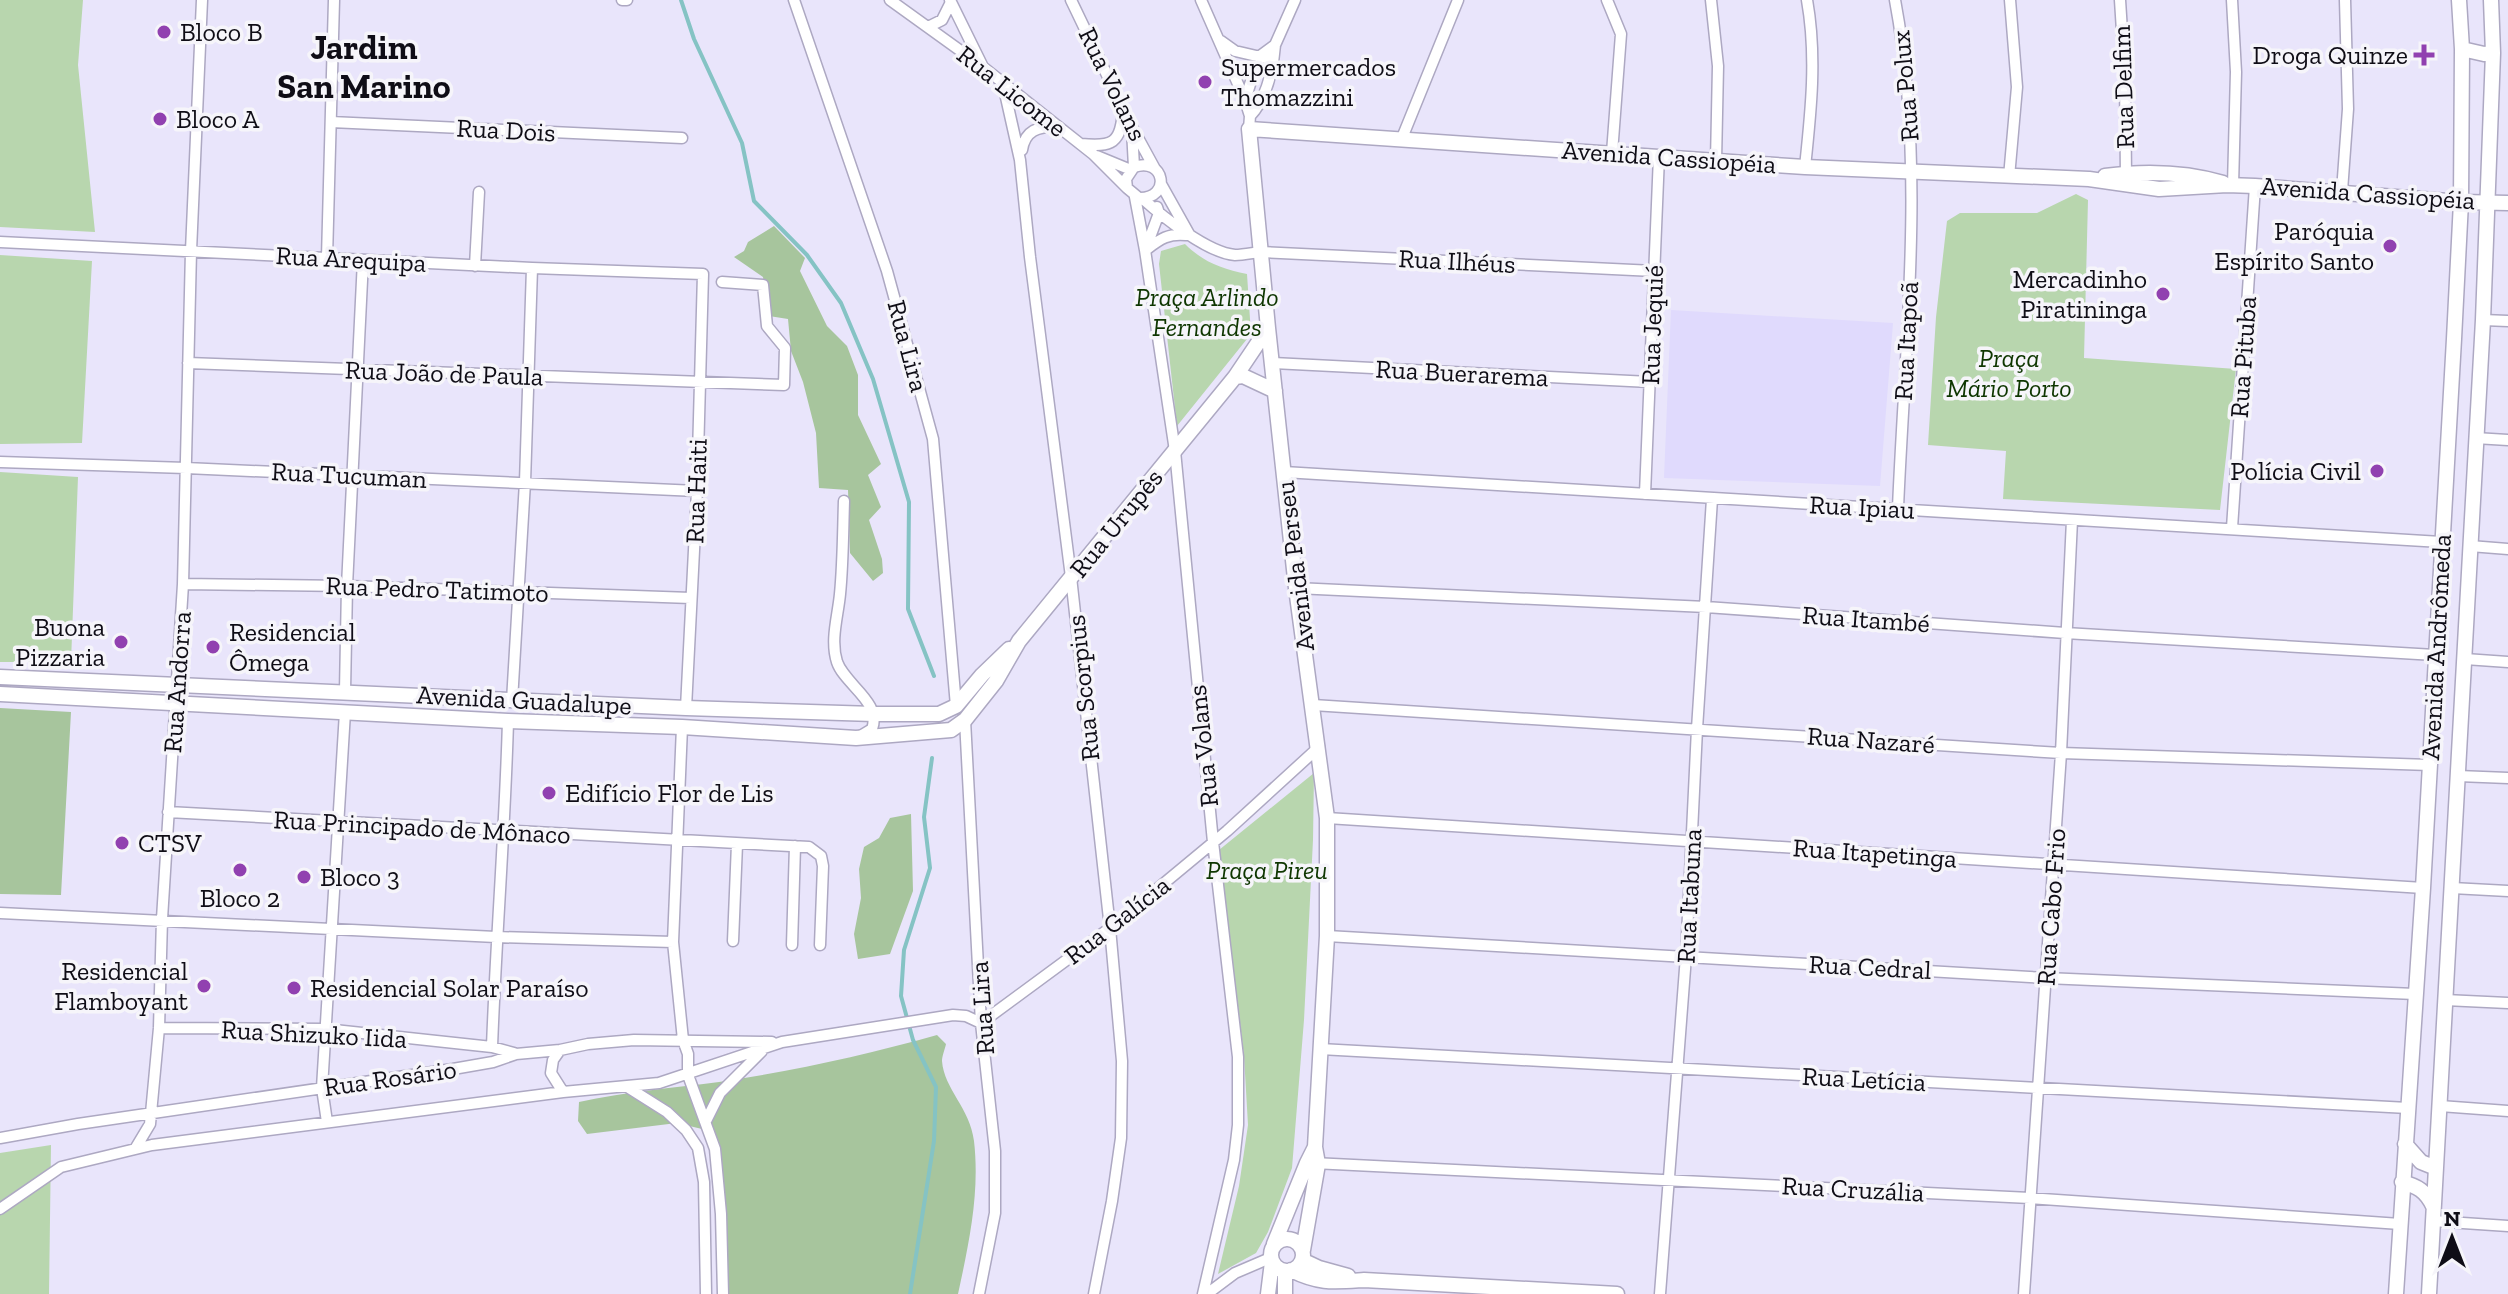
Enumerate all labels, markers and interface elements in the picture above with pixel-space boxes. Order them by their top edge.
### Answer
place label: Bloco B [180,16,263,48]
street label: Rua Volans [1072,22,1154,146]
marker: Bloco B [155,23,173,41]
street label: Rua Delfim [2105,24,2141,149]
district label: Jardim San Marino [277,27,451,107]
street label: Rua Polux [1884,29,1926,143]
street label: Rua Licome [951,38,1073,144]
place label: Droga Quinze [2253,39,2408,71]
marker: Droga Quinze [2415,46,2433,64]
place label: Supermercados Thomazzini [1221,51,1396,113]
marker: Supermercados Thomazzini [1196,73,1214,91]
place label: Bloco A [176,103,260,135]
marker: Bloco A [151,110,169,128]
street label: Rua Dois [456,111,556,149]
street label: Avenida Cassiopéia [1561,134,1778,180]
street label: Avenida Cassiopéia [2260,170,2477,216]
place label: Paróquia Espírito Santo [2214,215,2374,277]
marker: Paróquia Espírito Santo [2381,237,2399,255]
street label: Rua Arequipa [275,239,428,279]
street label: Rua Ilhéus [1398,242,1516,280]
place label: Mercadinho Piratininga [2013,263,2147,325]
street label: Rua Jequié [1634,264,1670,386]
street label: Rua Itapoã [1887,280,1925,401]
park label: Praça Arlindo Fernandes [1135,281,1279,343]
marker: Mercadinho Piratininga [2154,285,2172,303]
street label: Rua Pituba [2223,295,2263,419]
street label: Rua Lira [880,296,936,396]
park label: Praça Mário Porto [1946,342,2072,404]
street label: Rua Buerarema [1375,352,1550,394]
street label: Rua João de Paula [344,354,544,392]
street label: Rua Haiti [678,438,714,544]
street label: Rua Tucuman [270,455,428,495]
place label: Polícia Civil [2230,455,2361,487]
street label: Rua Urupês [1062,462,1170,584]
marker: Polícia Civil [2368,462,2386,480]
street label: Avenida Perseu [1269,479,1321,653]
street label: Rua Ipiau [1808,488,1916,526]
street label: Avenida Andrômeda [2414,533,2458,761]
street label: Rua Pedro Tatimoto [325,569,549,609]
street label: Rua Itambé [1801,599,1931,639]
street label: Rua Andorra [156,610,198,754]
place label: Buona Pizzaria [15,611,105,673]
street label: Rua Scorpius [1059,613,1107,763]
place label: Residencial Ômega [229,616,356,678]
marker: Buona Pizzaria [112,633,130,651]
marker: Residencial Ômega [204,638,222,656]
street label: Avenida Guadalupe [416,678,632,722]
street label: Rua Volans [1181,683,1225,809]
street label: Rua Nazaré [1806,720,1936,760]
place label: Edifício Flor de Lis [565,777,774,809]
marker: Edifício Flor de Lis [540,784,558,802]
street label: Rua Principado de Mônaco [273,803,571,851]
place label: CTSV [138,827,202,859]
street label: Rua Itabuna [1669,827,1709,964]
street label: Rua Cabo Frio [2030,827,2072,987]
street label: Rua Itapetinga [1792,831,1959,875]
marker: CTSV [113,834,131,852]
park label: Praça Pireu [1206,854,1328,886]
marker: Bloco 2 [231,861,249,879]
place label: Bloco 3 [320,861,400,893]
marker: Bloco 3 [295,868,313,886]
street label: Rua Galícia [1058,868,1177,971]
place label: Bloco 2 [200,882,280,914]
street label: Rua Cedral [1808,948,1932,986]
place label: Residencial Flamboyant [54,955,188,1017]
street label: Rua Lira [963,960,1001,1056]
place label: Residencial Solar Paraíso [310,972,589,1004]
marker: Residencial Flamboyant [195,977,213,995]
marker: Residencial Solar Paraíso [285,979,303,997]
street label: Rua Shizuko Iida [220,1013,408,1055]
street label: Rua Rosário [322,1053,458,1103]
street label: Rua Letícia [1801,1060,1927,1098]
street label: Rua Cruzália [1781,1169,1926,1209]
north arrow [2412,1198,2492,1278]
text: N [2444,1205,2461,1232]

